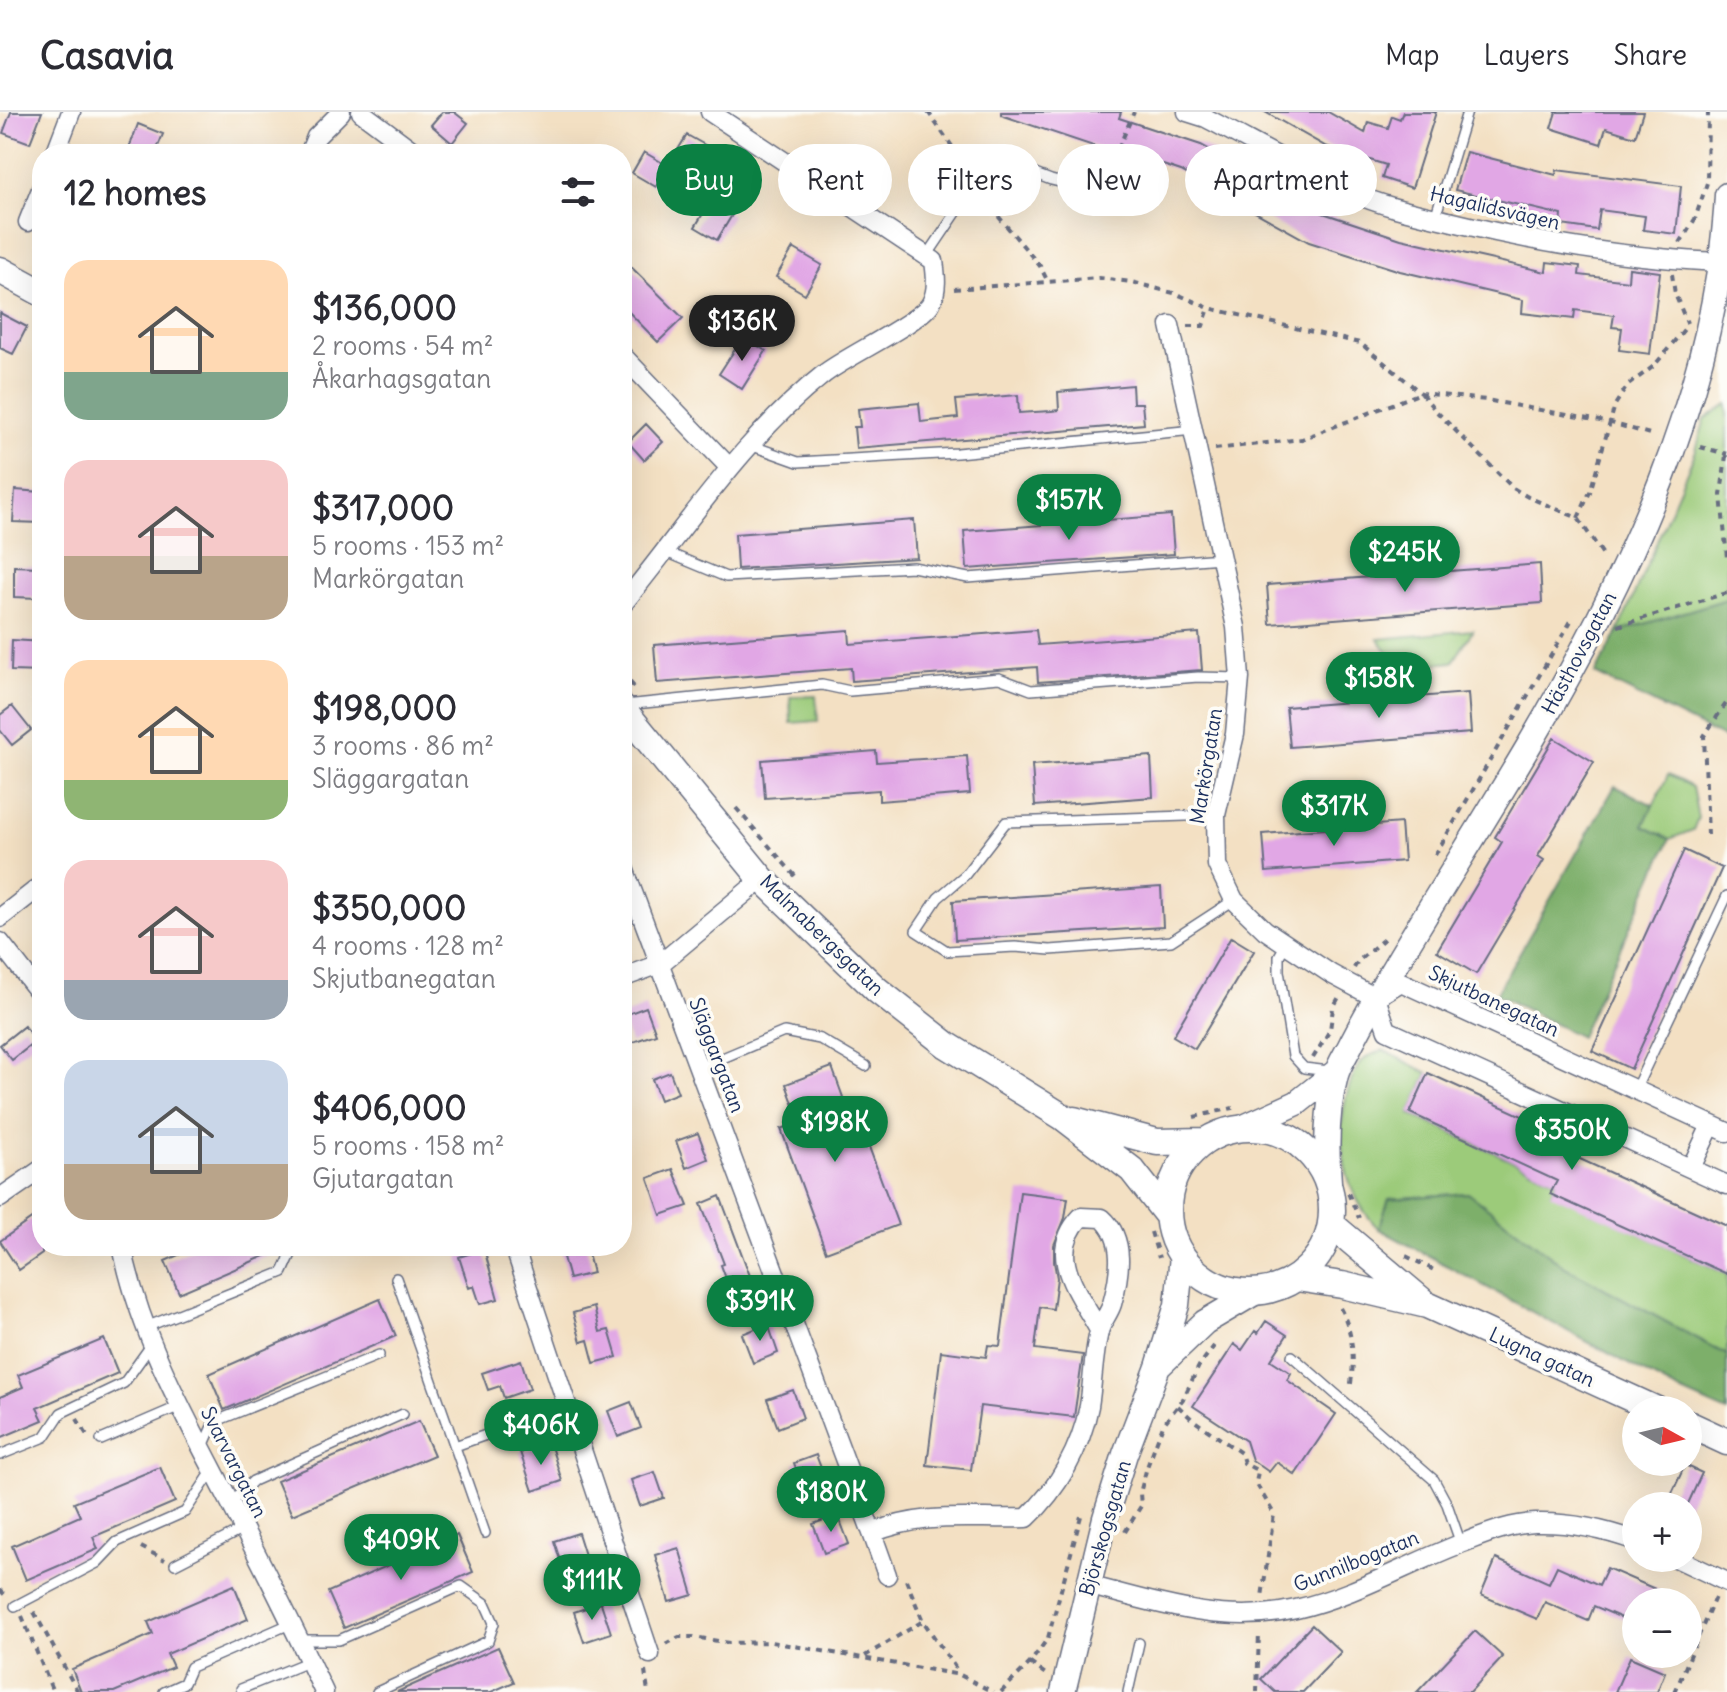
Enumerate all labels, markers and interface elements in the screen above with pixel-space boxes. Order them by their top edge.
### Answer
text: Casavia [40,32,174,79]
text: Map [1385,37,1440,73]
text: Layers [1484,37,1570,73]
text: Share [1614,37,1687,73]
chip: Buy [656,144,762,216]
chip: Rent [778,144,892,216]
chip: Filters [908,144,1041,216]
chip: New [1057,144,1169,216]
chip: Apartment [1185,144,1377,216]
icon: filters [556,170,600,214]
text: 12 homes [64,171,207,214]
street label: Hagalidsvägen [1428,180,1563,235]
text: $136,000 [312,286,457,329]
icon: home [128,292,224,388]
pin: $136K [686,295,798,363]
text: $136K [707,304,777,337]
text: 2 rooms · 54 m² [312,329,494,362]
text: Åkarhagsgatan [312,362,491,395]
pin: $157K [1013,474,1125,542]
text: $157K [1035,483,1103,516]
text: $317,000 [312,486,454,529]
icon: home [128,492,224,588]
pin: $245K [1349,526,1461,594]
text: 5 rooms · 153 m² [312,529,504,562]
text: $245K [1368,535,1442,568]
text: Markörgatan [312,562,464,595]
street label: Hästhovsgatan [1536,587,1621,718]
pin: $158K [1323,652,1435,720]
text: $158K [1344,661,1414,694]
text: $198,000 [312,686,457,729]
icon: home [128,692,224,788]
street label: Markörgatan [1184,706,1227,826]
text: 3 rooms · 86 m² [312,729,494,762]
text: Släggargatan [312,762,469,795]
pin: $317K [1278,780,1390,848]
text: $317K [1300,789,1368,822]
street label: Malmabergsgatan [755,869,890,1000]
text: $350,000 [312,886,466,929]
icon: home [128,892,224,988]
text: 4 rooms · 128 m² [312,929,504,962]
street label: Skjutbanegatan [1425,959,1564,1042]
text: Skjutbanegatan [312,962,496,995]
street label: Släggargatan [684,994,751,1116]
text: $406,000 [312,1086,467,1129]
icon: home [128,1092,224,1188]
pin: $198K [779,1096,891,1164]
pin: $350K [1516,1104,1628,1172]
text: $198K [800,1105,870,1138]
text: $350K [1533,1113,1611,1146]
text: 5 rooms · 158 m² [312,1129,504,1162]
text: Gjutargatan [312,1162,454,1195]
pin: $391K [704,1275,816,1343]
text: $391K [725,1284,795,1317]
street label: Lugna gatan [1486,1321,1599,1392]
north arrow [1622,1396,1702,1476]
map controls [1622,1396,1702,1668]
pin: $406K [485,1399,597,1467]
street label: Svarvargatan [196,1402,273,1521]
text: $406K [502,1408,580,1441]
street label: Björskogsgatan [1073,1457,1136,1599]
pin: $180K [775,1466,887,1534]
text: $180K [795,1475,867,1508]
button: + [1622,1492,1702,1572]
pin: $409K [345,1514,457,1582]
text: $409K [362,1523,440,1556]
street label: Gunnilbogatan [1290,1524,1422,1597]
pin: $111K [536,1554,648,1622]
text: $111K [562,1563,623,1596]
button: − [1622,1588,1702,1668]

